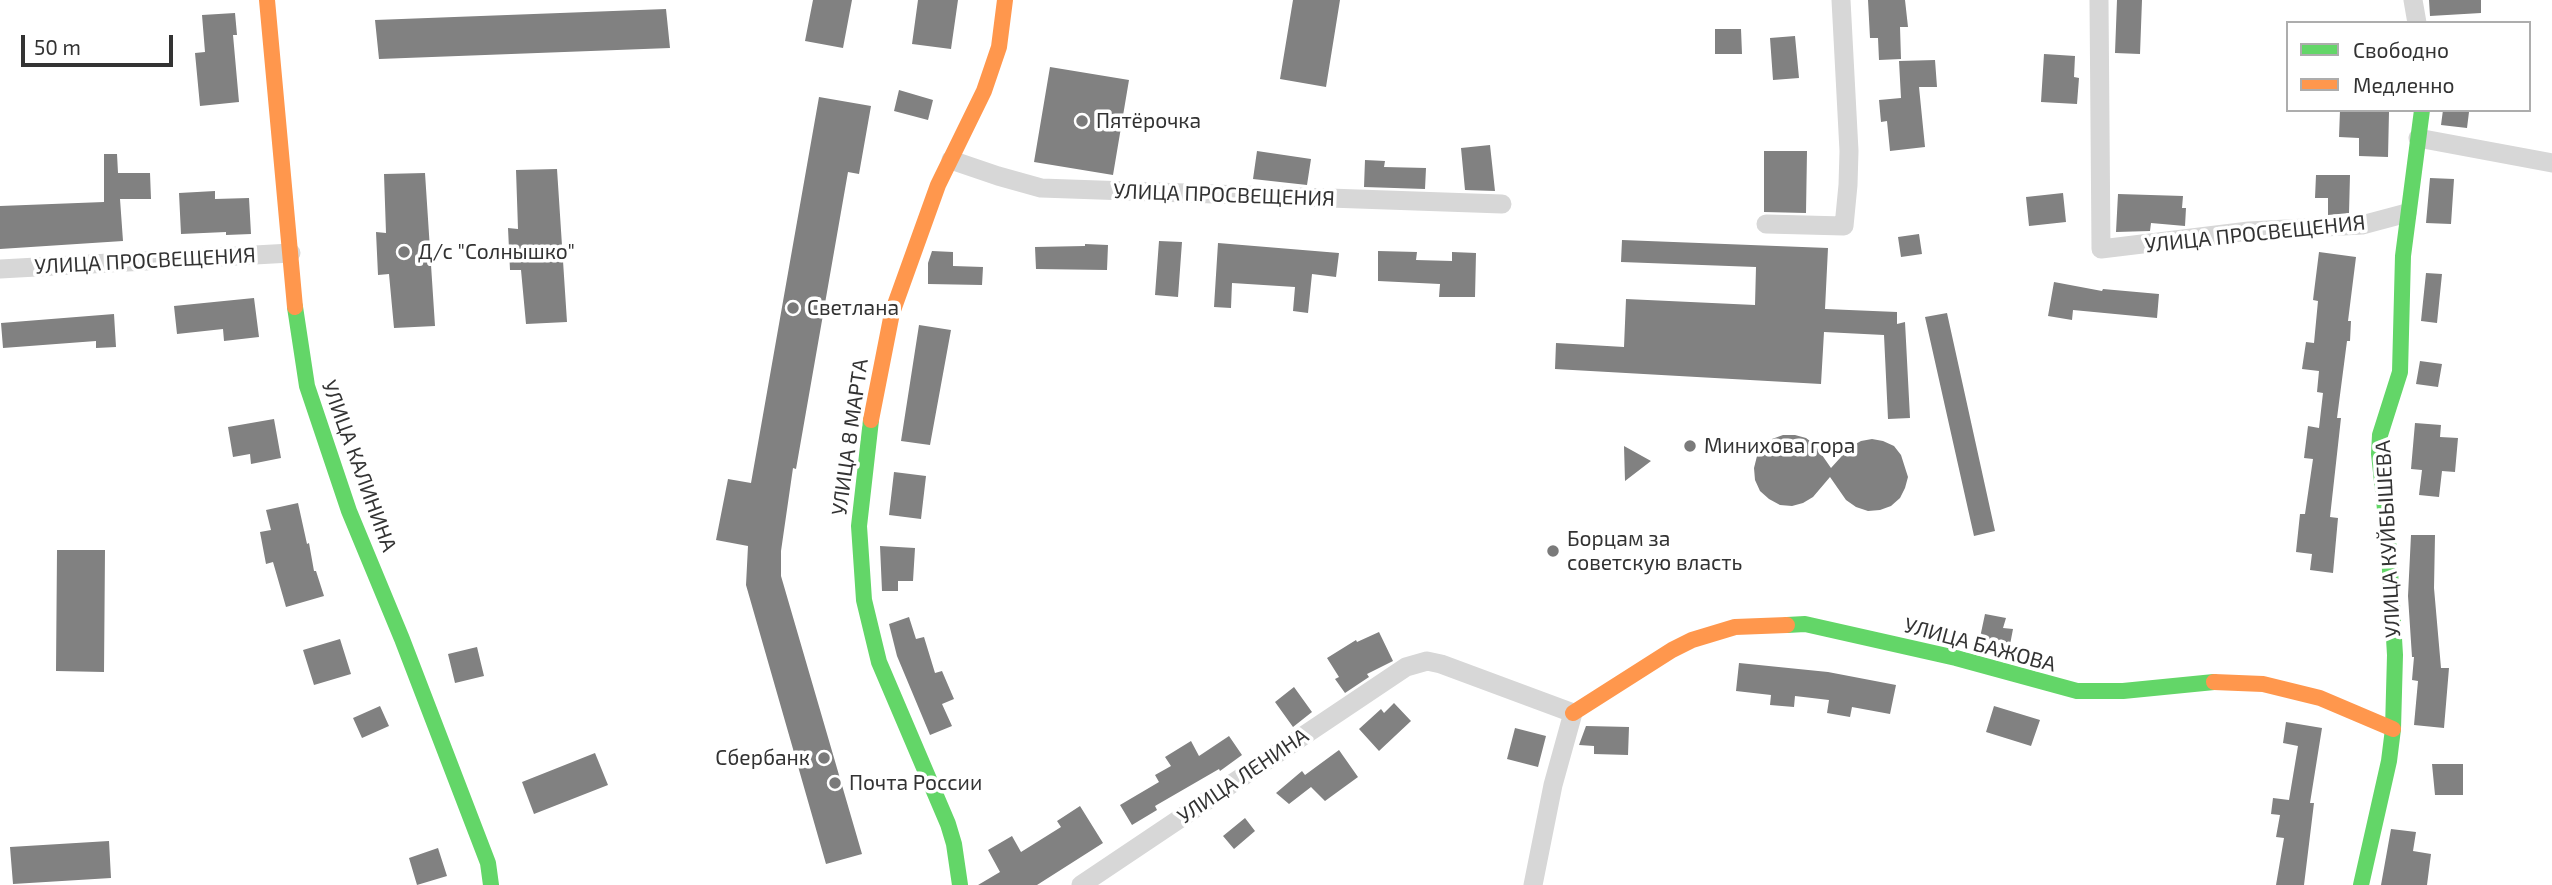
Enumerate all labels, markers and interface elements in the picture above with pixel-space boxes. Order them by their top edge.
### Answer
scale bar [24,21,177,65]
legend [2286,21,2531,112]
text: 50 m [34,34,81,59]
text: Свободно [2353,37,2449,62]
text: Медленно [2353,72,2455,97]
place label: Пятёрочка [1096,108,1201,134]
marker: Пятёрочка [1074,113,1090,129]
street label: УЛИЦА ПРОСВЕЩЕНИЯ [1113,179,1335,211]
street label: УЛИЦА ПРОСВЕЩЕНИЯ [2143,210,2367,258]
place label: Д/с "Солнышко" [418,239,575,265]
street label: УЛИЦА ПРОСВЕЩЕНИЯ [34,243,256,279]
marker: Д/с "Солнышко" [396,244,412,260]
place label: Светлана [807,295,899,321]
marker: Светлана [785,300,801,316]
street label: УЛИЦА 8 МАРТА [827,357,873,517]
street label: УЛИЦА КАЛИНИНА [316,377,402,555]
place label: Минихова гора [1704,433,1855,459]
marker: Минихова гора [1682,438,1698,454]
street label: УЛИЦА КУЙБЫШЕВА [2370,439,2406,639]
place label: Борцам за советскую власть [1567,526,1742,576]
marker: Борцам за советскую власть [1545,543,1561,559]
street label: УЛИЦА БАЖОВА [1901,613,2059,677]
street label: УЛИЦА ЛЕНИНА [1173,723,1313,829]
place label: Сбербанк [715,745,810,771]
marker: Сбербанк [816,750,832,766]
place label: Почта России [849,770,982,796]
marker: Почта России [827,775,843,791]

